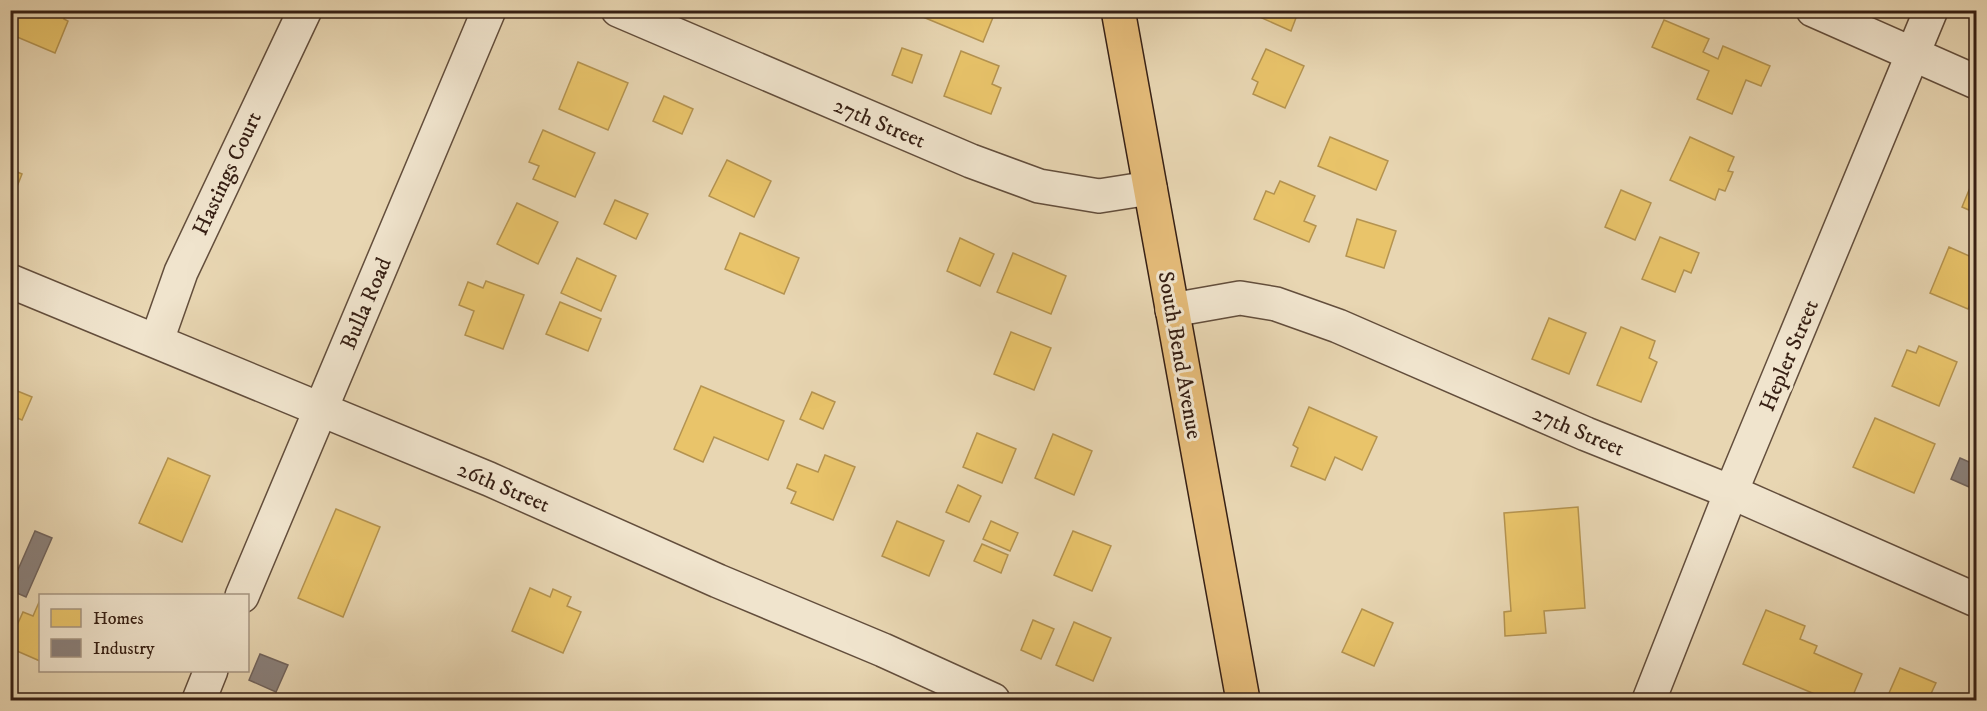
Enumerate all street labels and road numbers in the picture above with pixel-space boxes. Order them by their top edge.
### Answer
street label: 27th Street [829,92,929,155]
street label: Hastings Court [187,108,268,240]
street label: Bulla Road [335,253,398,354]
street label: South Bend Avenue [1151,269,1208,441]
street label: Hepler Street [1754,296,1825,416]
street label: 27th Street [1528,400,1628,463]
street label: 26th Street [453,456,554,519]

